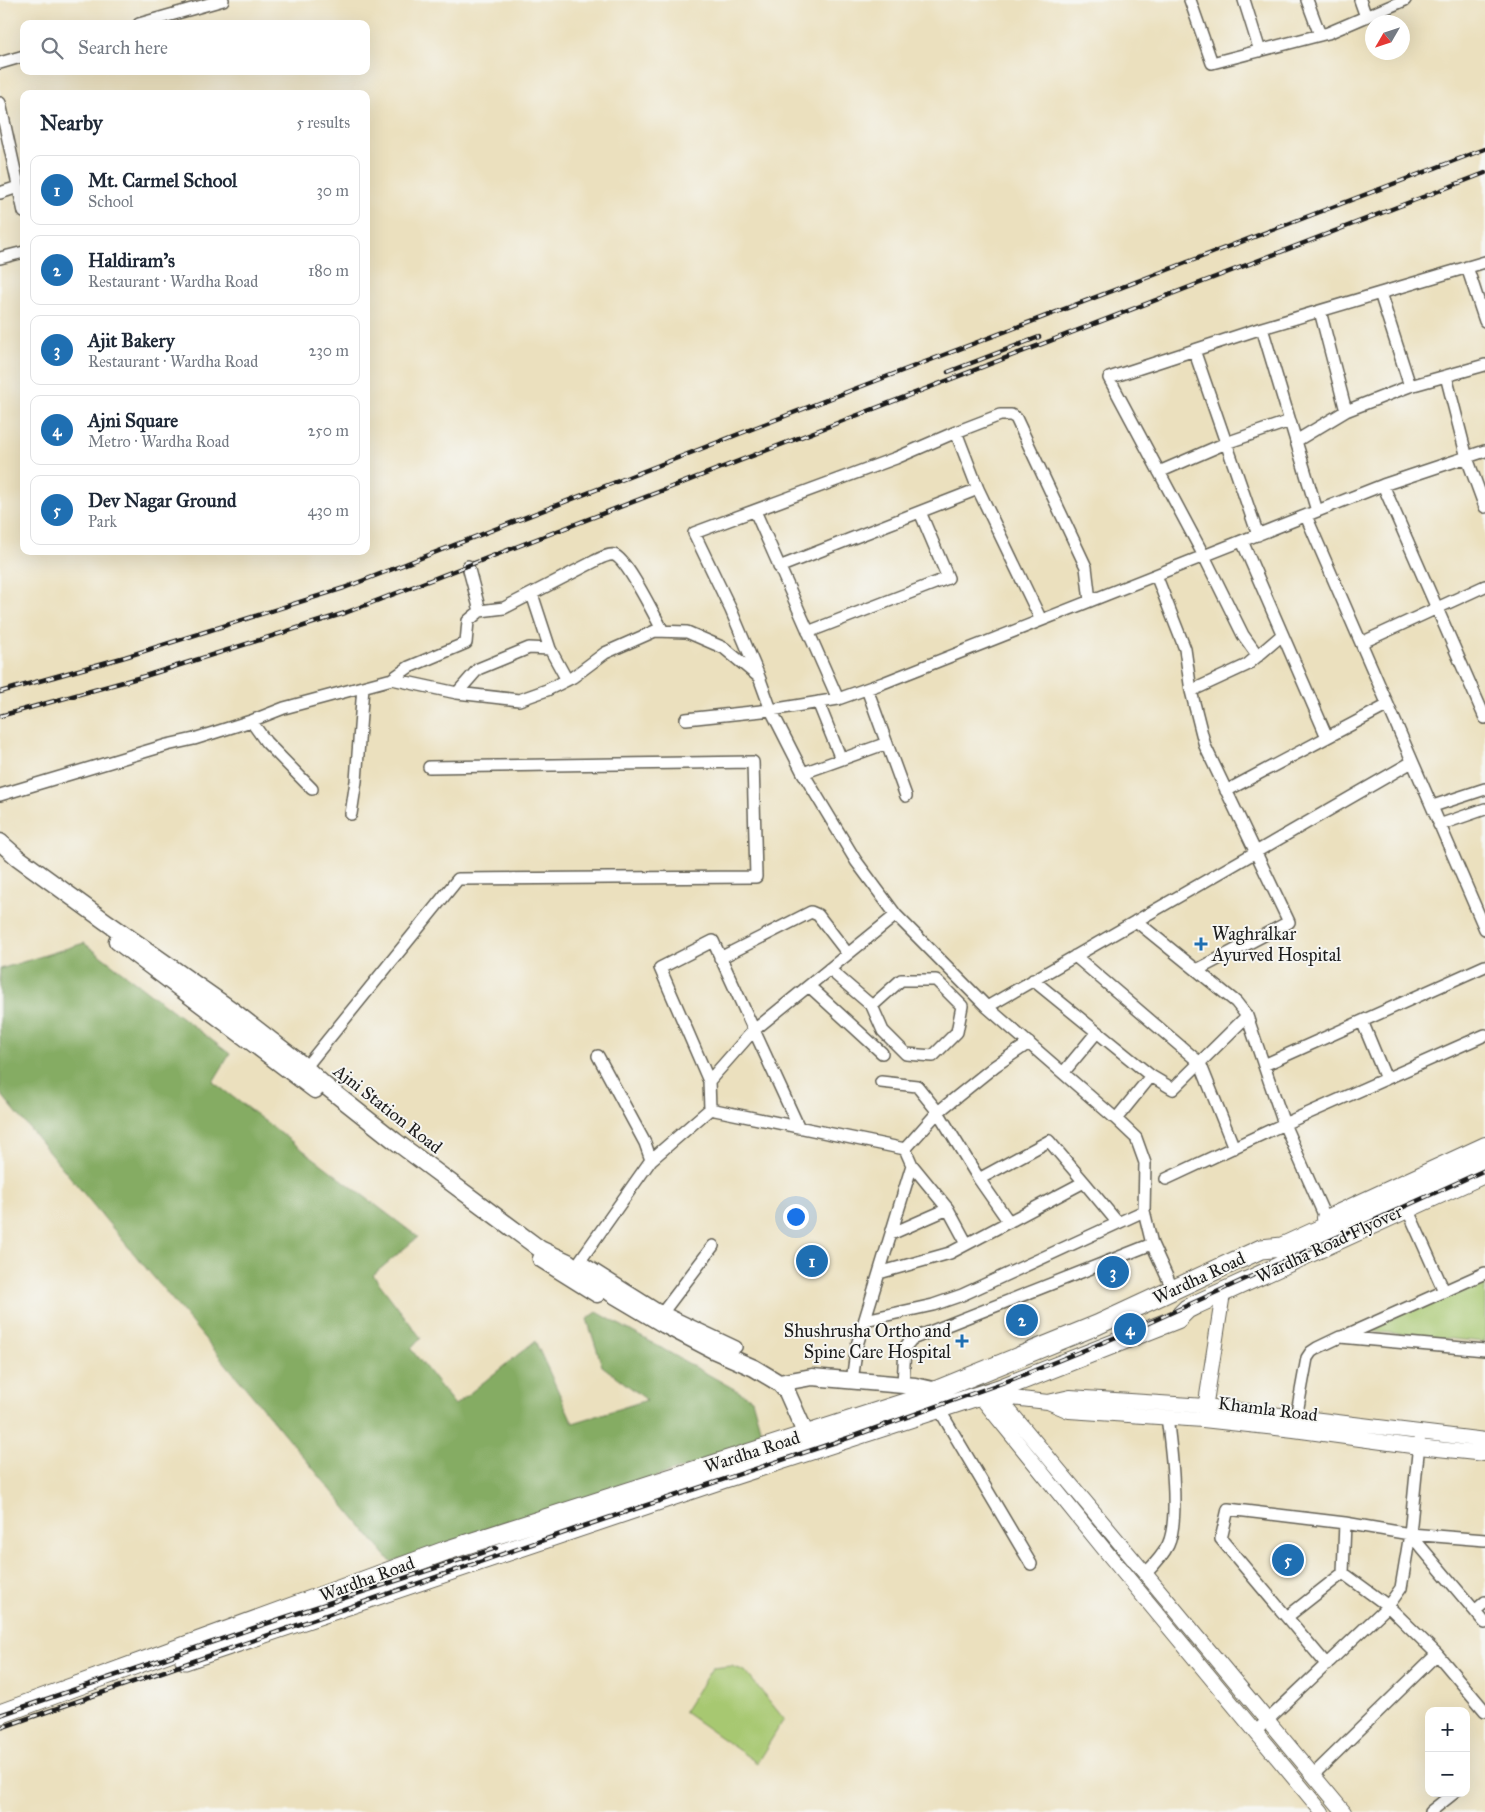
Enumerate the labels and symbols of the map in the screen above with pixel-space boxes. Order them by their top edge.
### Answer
north arrow [1365,15,1410,60]
place label: Waghralkar Ayurved Hospital [1211,923,1341,966]
marker: Waghralkar Ayurved Hospital [1194,937,1208,951]
street label: Ajni Station Road [329,1059,447,1158]
street label: Wardha Road Flyover [1252,1200,1406,1288]
your location [783,1204,809,1230]
pin: 1 [796,1242,828,1280]
street label: Wardha Road [1149,1247,1249,1309]
pin: 3 [1097,1253,1129,1291]
pin: 2 [1006,1301,1038,1339]
pin: 4 [1114,1310,1146,1348]
place label: Shushrusha Ortho and Spine Care Hospital [784,1320,951,1363]
marker: Shushrusha Ortho and Spine Care Hospital [955,1334,969,1348]
street label: Khamla Road [1217,1392,1319,1426]
street label: Wardha Road [701,1426,803,1478]
pin: 5 [1272,1541,1304,1579]
street label: Wardha Road [317,1552,417,1606]

